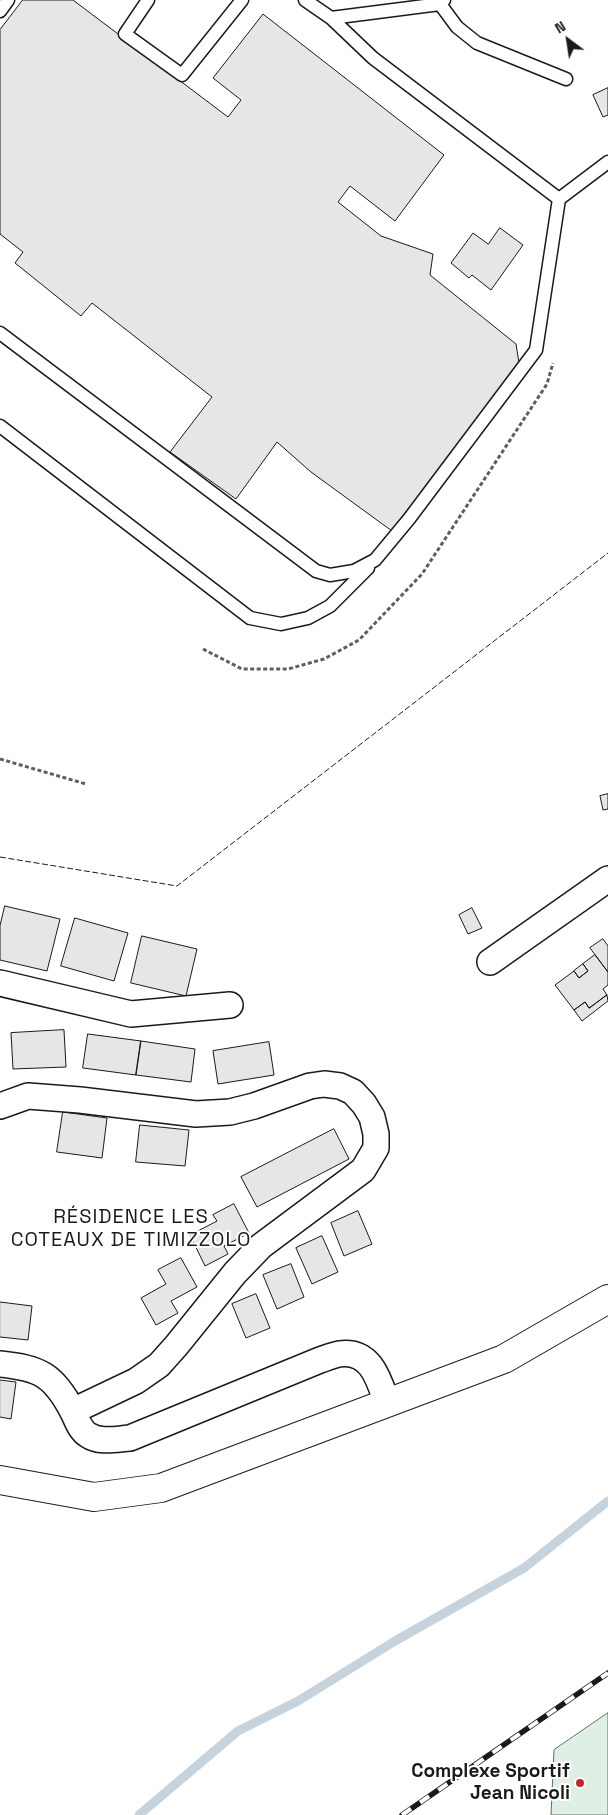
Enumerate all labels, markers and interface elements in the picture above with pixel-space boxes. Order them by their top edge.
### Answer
north arrow [543,15,593,65]
text: N [552,17,569,37]
district label: RÉSIDENCE LES COTEAUX DE TIMIZZOLO [8,1206,254,1253]
place label: Complexe Sportif Jean Nicoli [411,1761,570,1805]
marker: Complexe Sportif Jean Nicoli [574,1777,586,1789]

